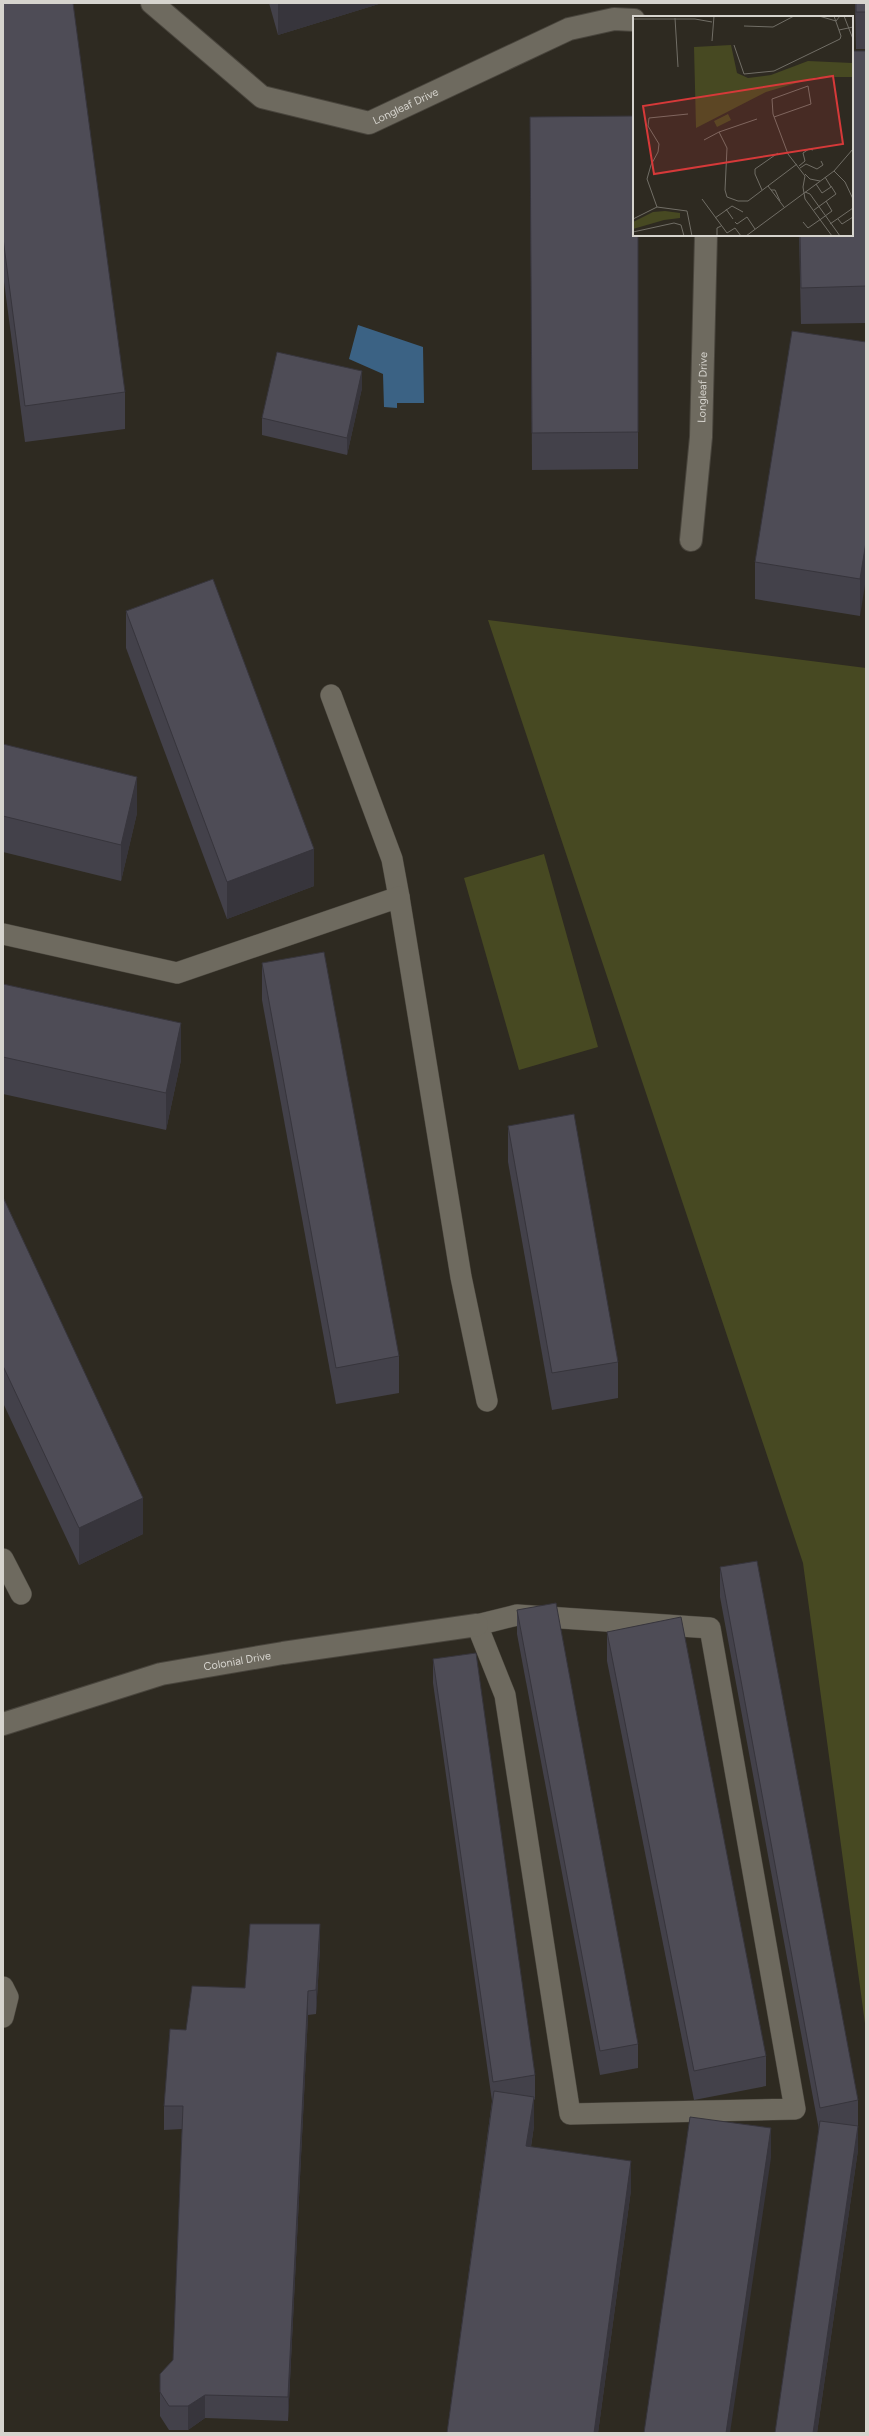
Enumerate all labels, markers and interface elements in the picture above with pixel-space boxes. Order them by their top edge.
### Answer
inset map [633,16,853,236]
street label: Longleaf Drive [370,85,440,127]
street label: Longleaf Drive [695,352,710,423]
street label: Colonial Drive [203,1649,272,1673]

